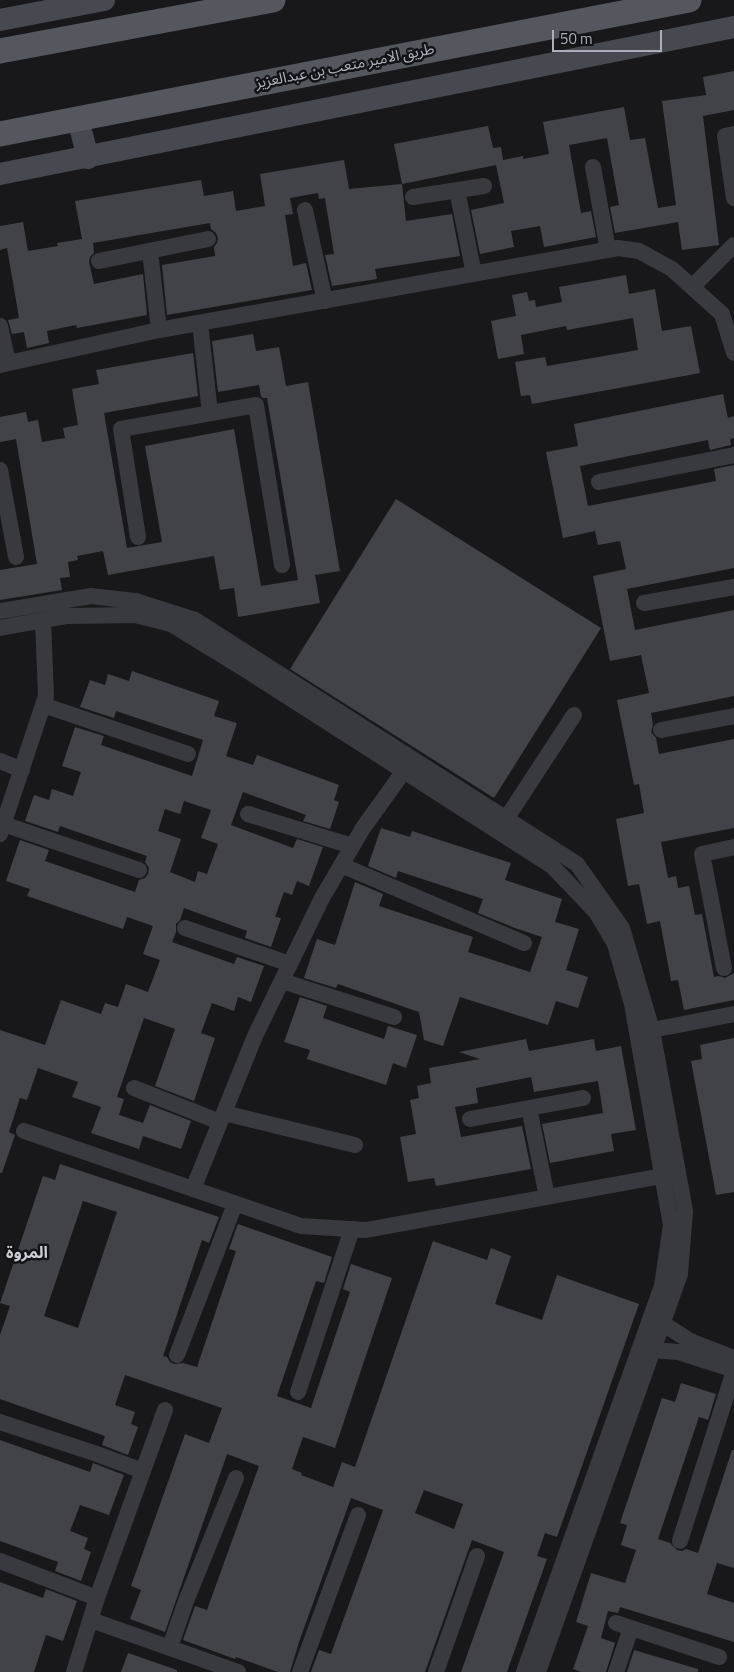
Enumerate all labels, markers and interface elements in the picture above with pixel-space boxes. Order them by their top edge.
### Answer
scale bar [554,20,664,52]
text: 50 m [560,27,593,50]
street label: طريق الامير متعب بن عبدالعزيز [254,41,436,93]
district label: المروة [6,1244,48,1264]

